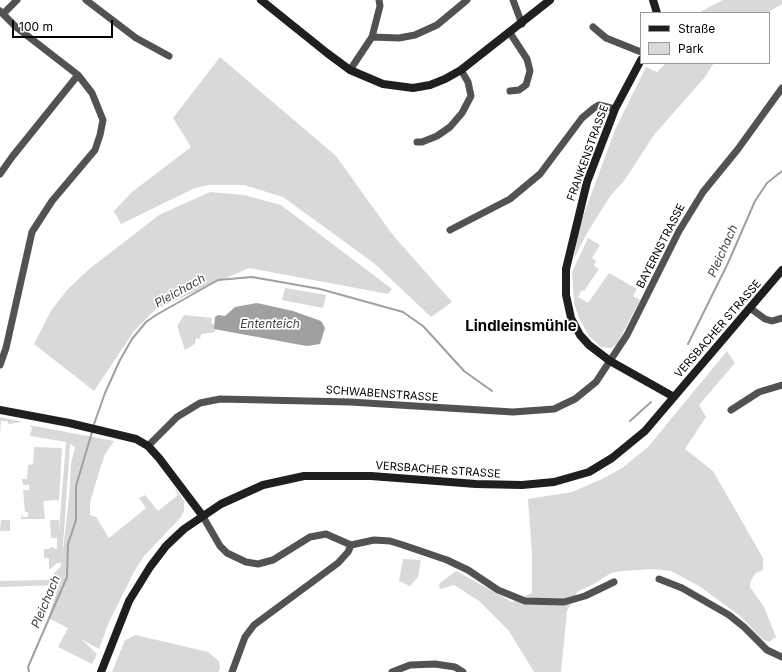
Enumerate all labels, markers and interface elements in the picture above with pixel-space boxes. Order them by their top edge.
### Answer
scale bar [14,12,115,38]
legend [640,12,770,64]
text: 100 m [19,19,53,34]
text: Straße [678,21,715,36]
text: Park [678,41,704,56]
street label: FRANKENSTRASSE [564,103,612,203]
street label: BAYERNSTRASSE [634,202,688,290]
water label: Pleichach [705,223,741,279]
water label: Pleichach [152,271,208,311]
street label: VERSBACHER STRASSE [672,277,764,381]
water label: Ententeich [240,317,300,331]
district label: Lindleinsmühle [465,317,577,335]
street label: SCHWABENSTRASSE [325,383,439,405]
street label: VERSBACHER STRASSE [375,459,501,481]
water label: Pleichach [28,574,64,630]

